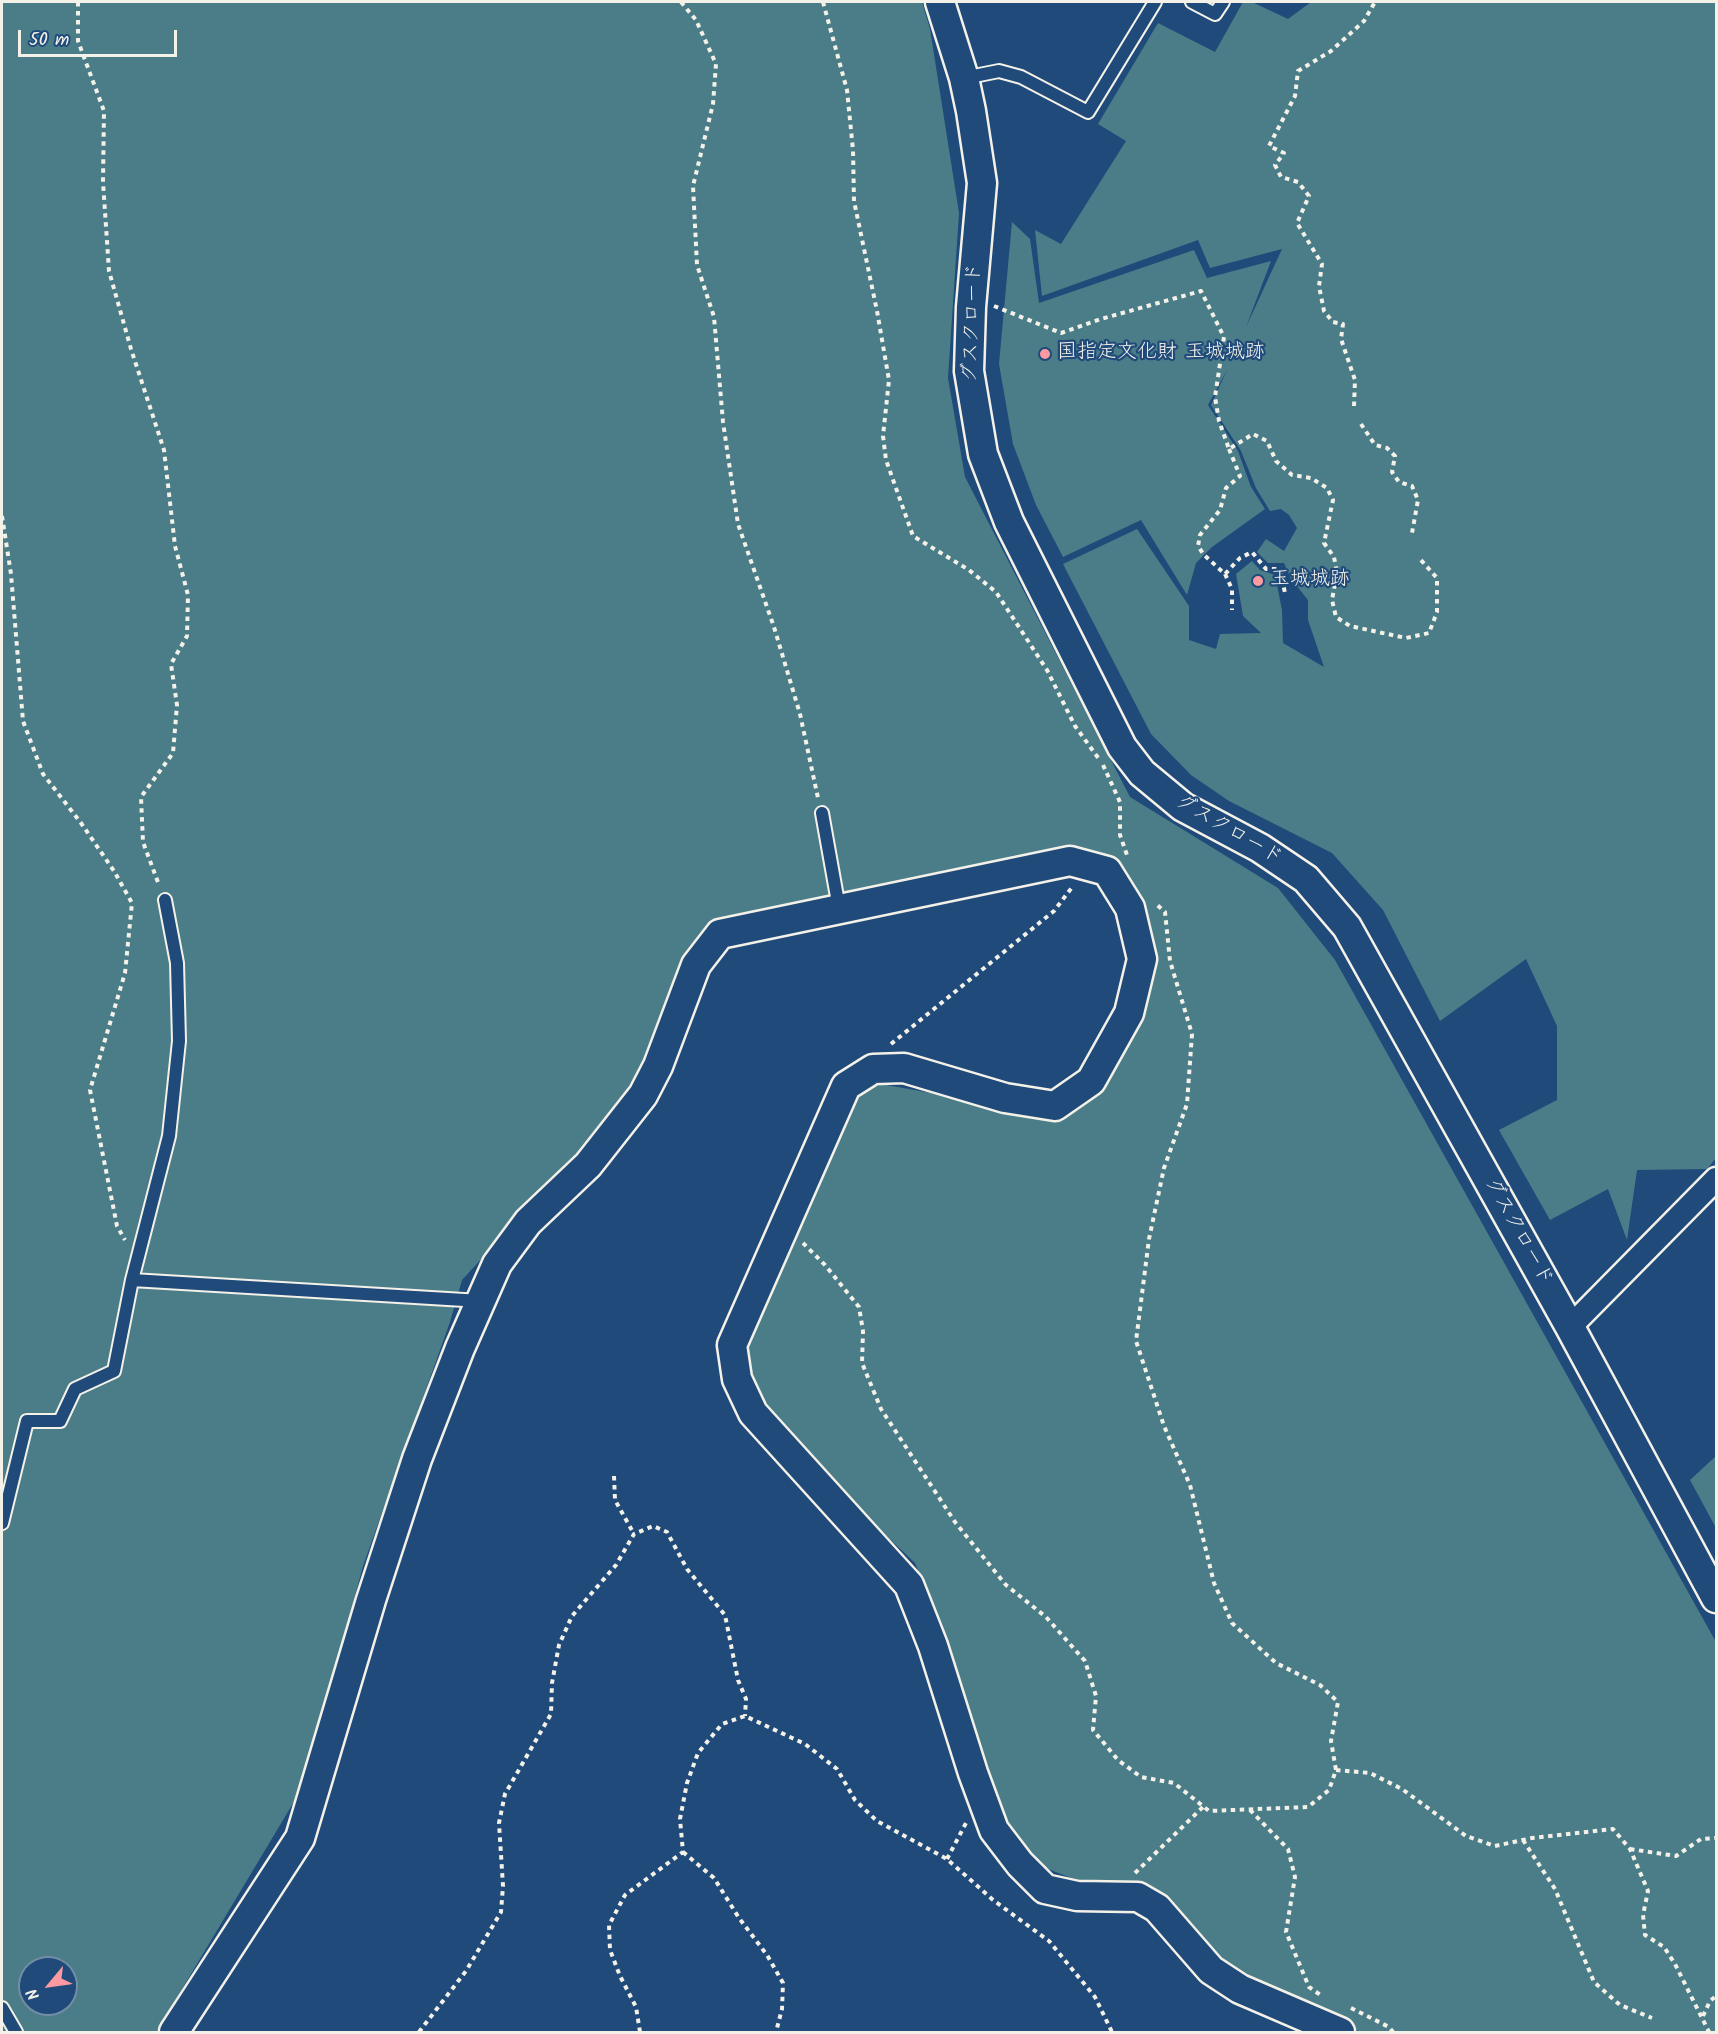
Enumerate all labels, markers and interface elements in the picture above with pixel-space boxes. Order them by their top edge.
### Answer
scale bar [21,18,180,56]
text: 50 m [29,26,69,55]
street label: グスクロード [960,263,988,383]
place label: 国指定文化財 玉城城跡 [1057,342,1265,366]
marker: 国指定文化財 玉城城跡 [1038,347,1052,361]
place label: 玉城城跡 [1270,569,1350,593]
marker: 玉城城跡 [1251,574,1265,588]
street label: グスクロード [1170,791,1286,871]
street label: グスクロード [1477,1174,1557,1290]
north arrow [18,1956,78,2016]
text: N [20,1984,47,2004]

